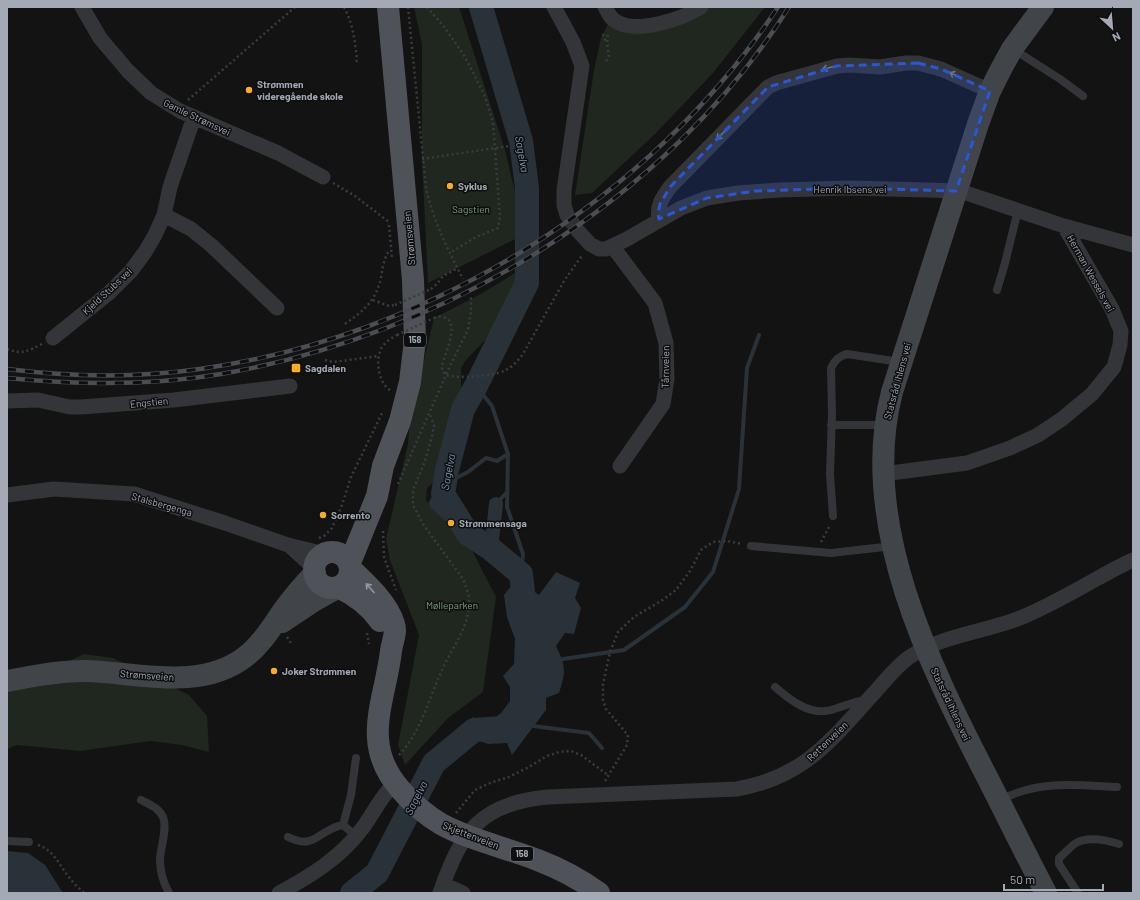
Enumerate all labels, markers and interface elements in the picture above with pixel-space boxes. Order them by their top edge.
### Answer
north arrow [1092,8,1132,48]
text: N [1110,30,1123,45]
one-way arrow [822,65,835,73]
one-way arrow [949,71,961,78]
place label: Strømmen videregående skole [257,78,344,102]
marker: Strømmen videregående skole [244,85,254,95]
street label: Gamle Strømsvei [162,96,232,138]
one-way arrow [716,130,726,140]
water label: Sagelva [513,135,532,173]
place label: Syklus [458,180,487,192]
marker: Syklus [445,181,455,191]
street label: Henrik Ibsens vei [813,183,887,195]
park label: Sagstien [452,203,490,215]
street label: Strømsveien [401,210,417,266]
street label: Herman Wessels vei [1065,232,1117,314]
street label: Kjeld Stubs vei [80,265,134,317]
road number: 158 [404,333,426,347]
street label: Statsråd Ihlens vei [881,341,913,421]
street label: Tårnveien [659,346,671,388]
marker: Sagdalen [290,362,302,374]
place label: Sagdalen [305,362,346,374]
street label: Engstien [129,394,169,410]
water label: Sagelva [438,453,457,491]
street label: Stalsbergenga [130,490,194,518]
place label: Sorrento [331,509,371,521]
marker: Sorrento [318,510,328,520]
place label: Strømmensaga [459,517,527,529]
marker: Strømmensaga [446,518,456,528]
one-way arrow [365,583,374,593]
park label: Mølleparken [426,599,478,611]
place label: Joker Strømmen [282,665,356,677]
street label: Statsråd Ihlens vei [929,665,973,743]
marker: Joker Strømmen [269,666,279,676]
street label: Strømsveien [119,667,175,683]
street label: Rettenveien [804,719,850,763]
water label: Sagelva [401,778,430,817]
street label: Skjettenveien [441,819,501,851]
road number: 158 [511,847,533,861]
scale bar [1004,866,1103,892]
text: 50 m [1010,872,1035,886]

